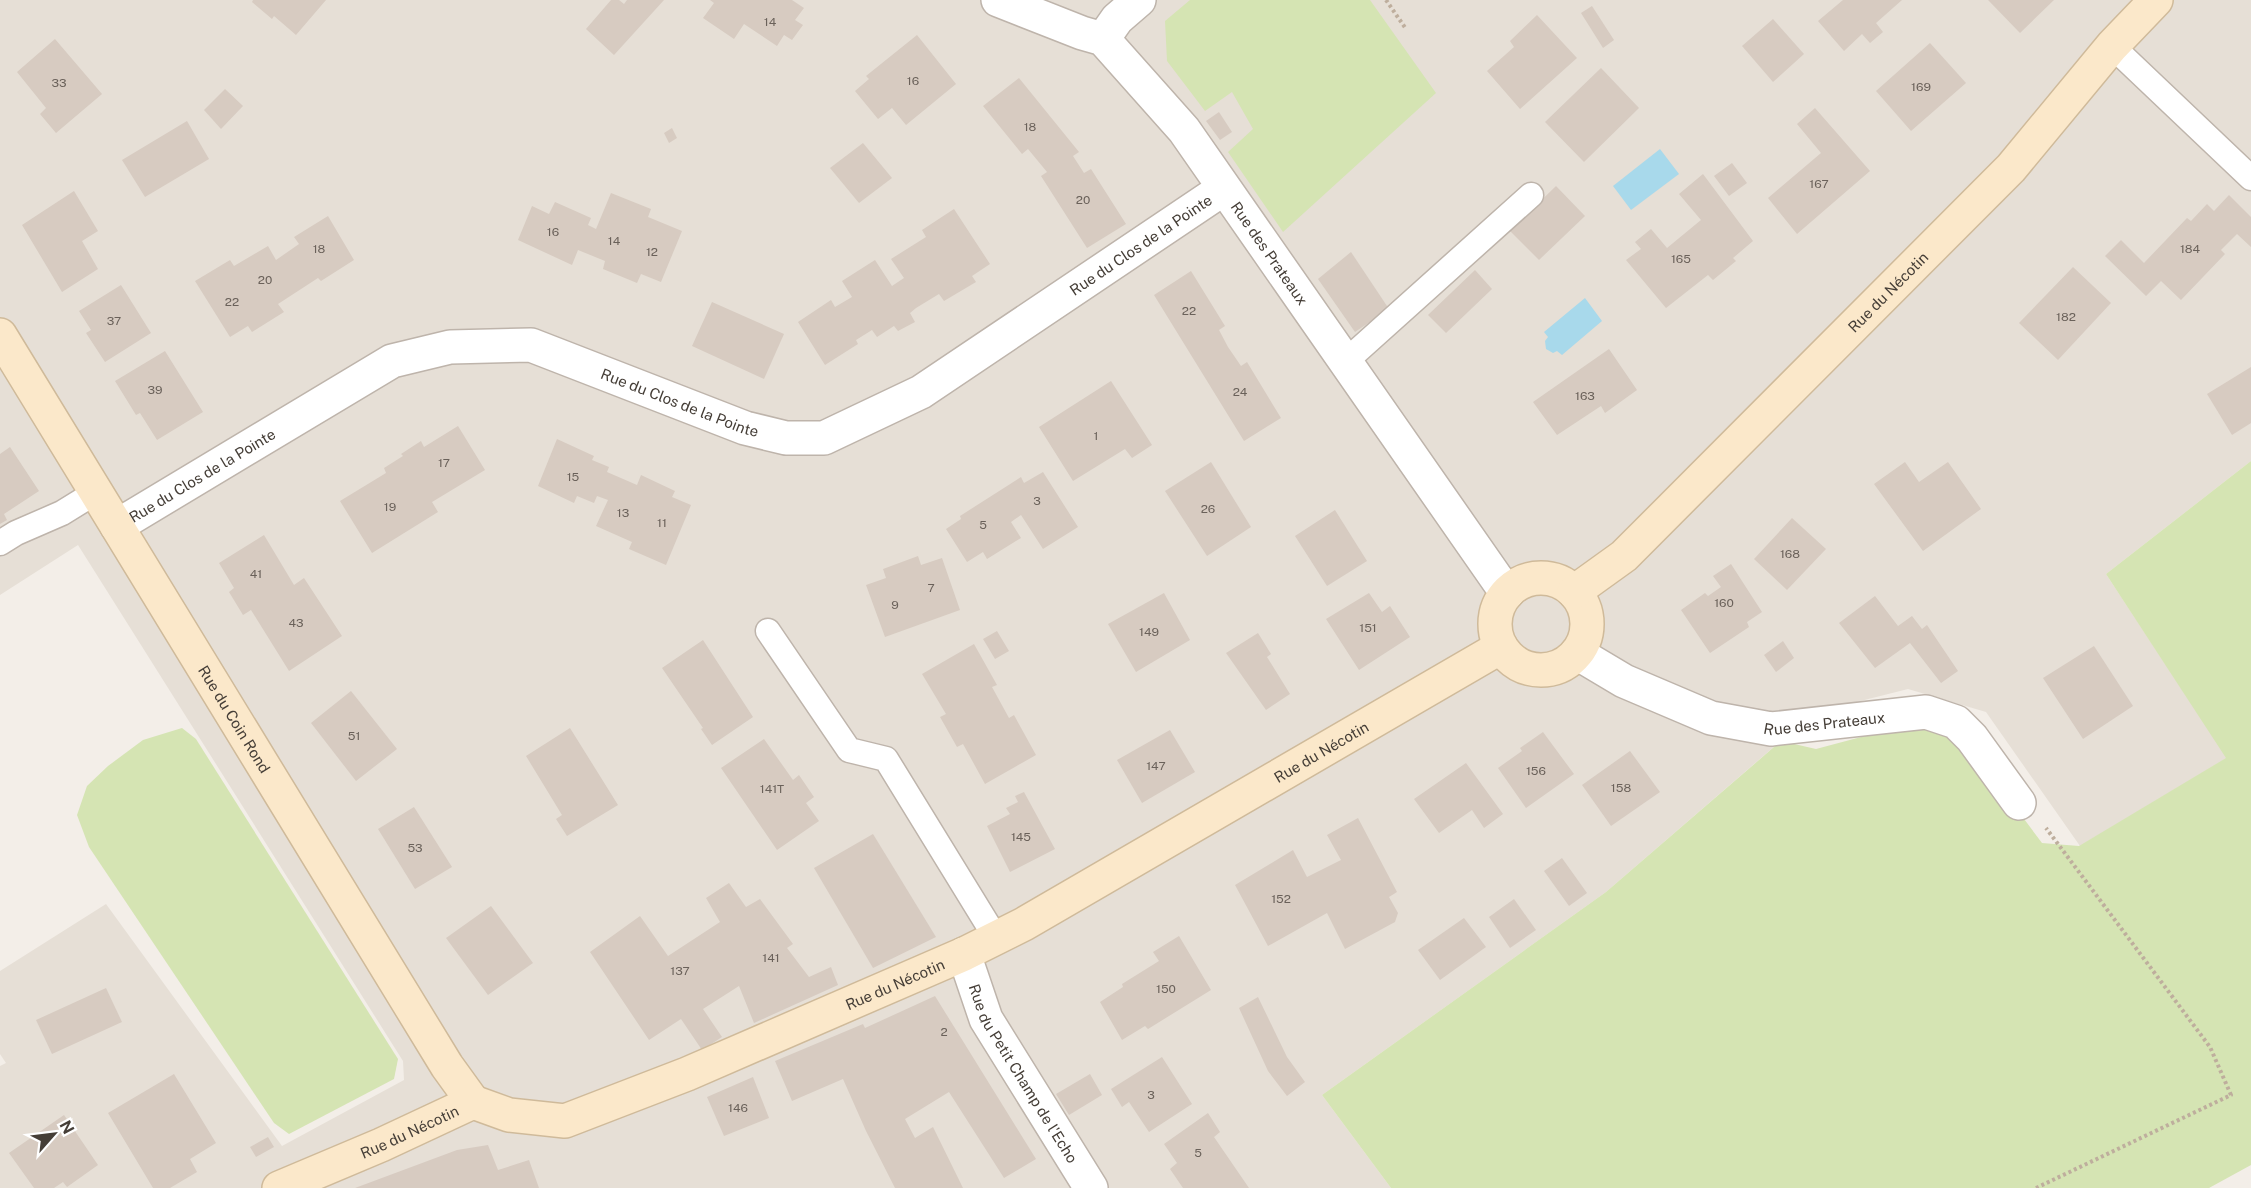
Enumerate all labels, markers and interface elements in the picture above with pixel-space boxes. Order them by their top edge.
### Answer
house number: 14 [764,15,777,29]
house number: 16 [907,74,919,88]
house number: 33 [51,76,67,90]
house number: 169 [1911,80,1931,94]
house number: 18 [1024,120,1037,134]
house number: 167 [1809,177,1829,191]
street label: Rue du Clos de la Pointe [1066,191,1215,298]
house number: 20 [1076,193,1090,207]
street label: Rue des Prateaux [1228,198,1312,308]
house number: 16 [547,225,559,239]
house number: 14 [608,234,621,248]
house number: 18 [313,242,326,256]
house number: 184 [2180,242,2201,256]
house number: 12 [646,245,658,259]
street label: Rue du Nécotin [1844,248,1931,335]
house number: 165 [1671,252,1691,266]
house number: 20 [258,273,272,287]
house number: 22 [225,295,239,309]
house number: 22 [1182,304,1196,318]
house number: 182 [2056,310,2076,324]
house number: 37 [107,314,121,328]
street label: Rue du Clos de la Pointe [599,364,760,440]
house number: 39 [148,383,162,397]
house number: 24 [1233,385,1248,399]
house number: 163 [1575,389,1595,403]
street label: Rue du Clos de la Pointe [126,425,278,525]
house number: 1 [1094,429,1098,443]
house number: 17 [438,456,450,470]
house number: 15 [567,470,580,484]
house number: 3 [1033,494,1041,508]
house number: 19 [384,500,396,514]
house number: 26 [1201,502,1215,516]
house number: 13 [617,506,629,520]
house number: 11 [657,516,667,530]
house number: 5 [979,518,987,532]
house number: 168 [1780,547,1800,561]
house number: 41 [250,567,262,581]
house number: 7 [927,581,935,595]
house number: 160 [1714,596,1734,610]
house number: 9 [891,598,899,612]
house number: 43 [288,616,304,630]
house number: 151 [1359,621,1377,635]
house number: 149 [1139,625,1159,639]
street label: Rue du Coin Rond [195,662,274,776]
street label: Rue des Prateaux [1762,708,1886,738]
street label: Rue du Nécotin [1271,718,1371,786]
house number: 51 [348,729,360,743]
house number: 147 [1146,759,1166,773]
house number: 156 [1526,764,1546,778]
house number: 158 [1611,781,1631,795]
house number: 141T [760,782,784,796]
house number: 145 [1011,830,1031,844]
house number: 53 [407,841,423,855]
house number: 152 [1271,892,1291,906]
house number: 141 [762,951,780,965]
street label: Rue du Nécotin [843,955,947,1013]
house number: 137 [670,964,690,978]
street label: Rue du Petit Champ de l'Echo [966,982,1082,1166]
house number: 150 [1156,982,1176,996]
house number: 2 [940,1025,948,1039]
house number: 3 [1147,1088,1155,1102]
house number: 146 [728,1101,748,1115]
street label: Rue du Nécotin [358,1102,461,1161]
north arrow [24,1104,84,1164]
text: N [55,1117,78,1137]
house number: 5 [1194,1146,1202,1160]

